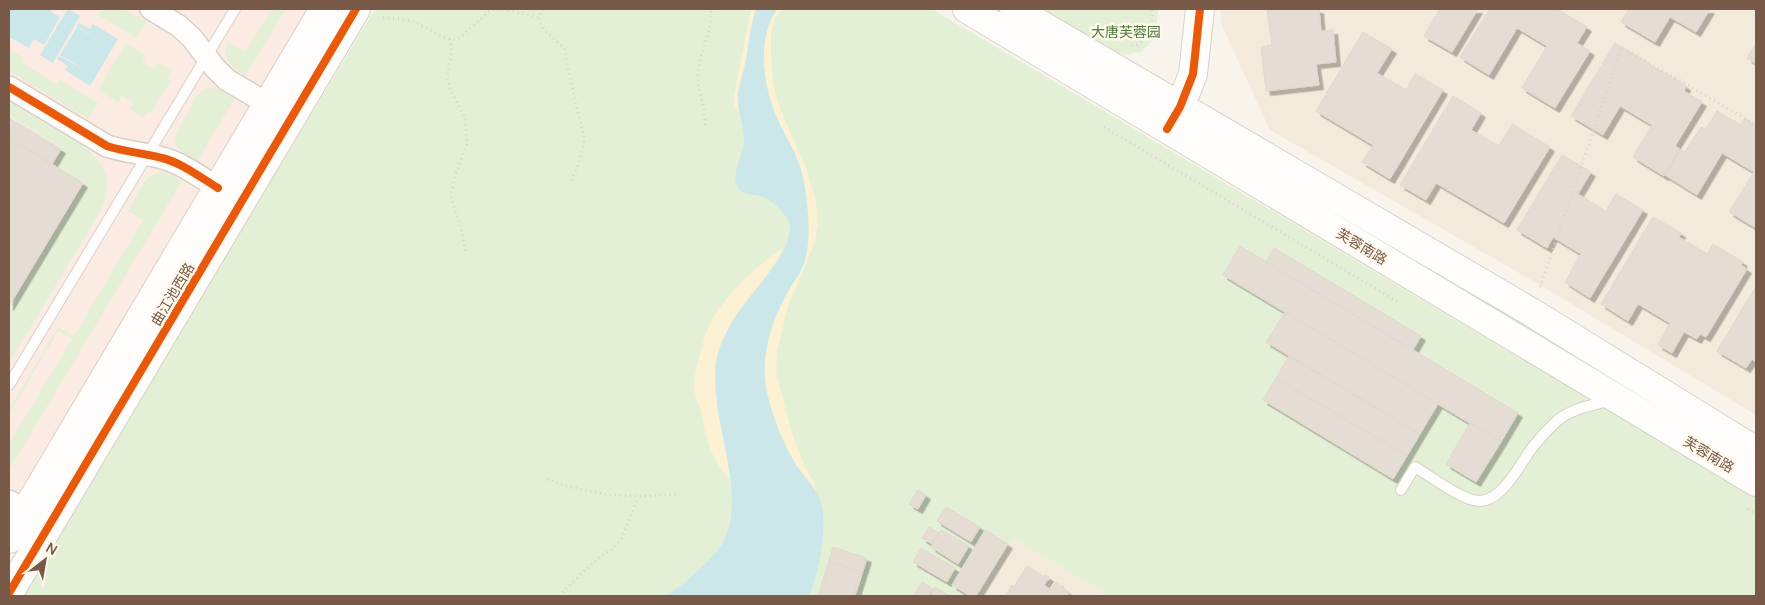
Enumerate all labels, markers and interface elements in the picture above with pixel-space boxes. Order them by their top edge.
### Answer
park label: 大唐芙蓉园 [1091,22,1161,41]
street label: 芙蓉南路 [1333,223,1391,269]
street label: 曲江池西路 [146,259,198,329]
street label: 芙蓉南路 [1680,431,1738,477]
north arrow [20,535,70,585]
text: N [43,538,61,559]

